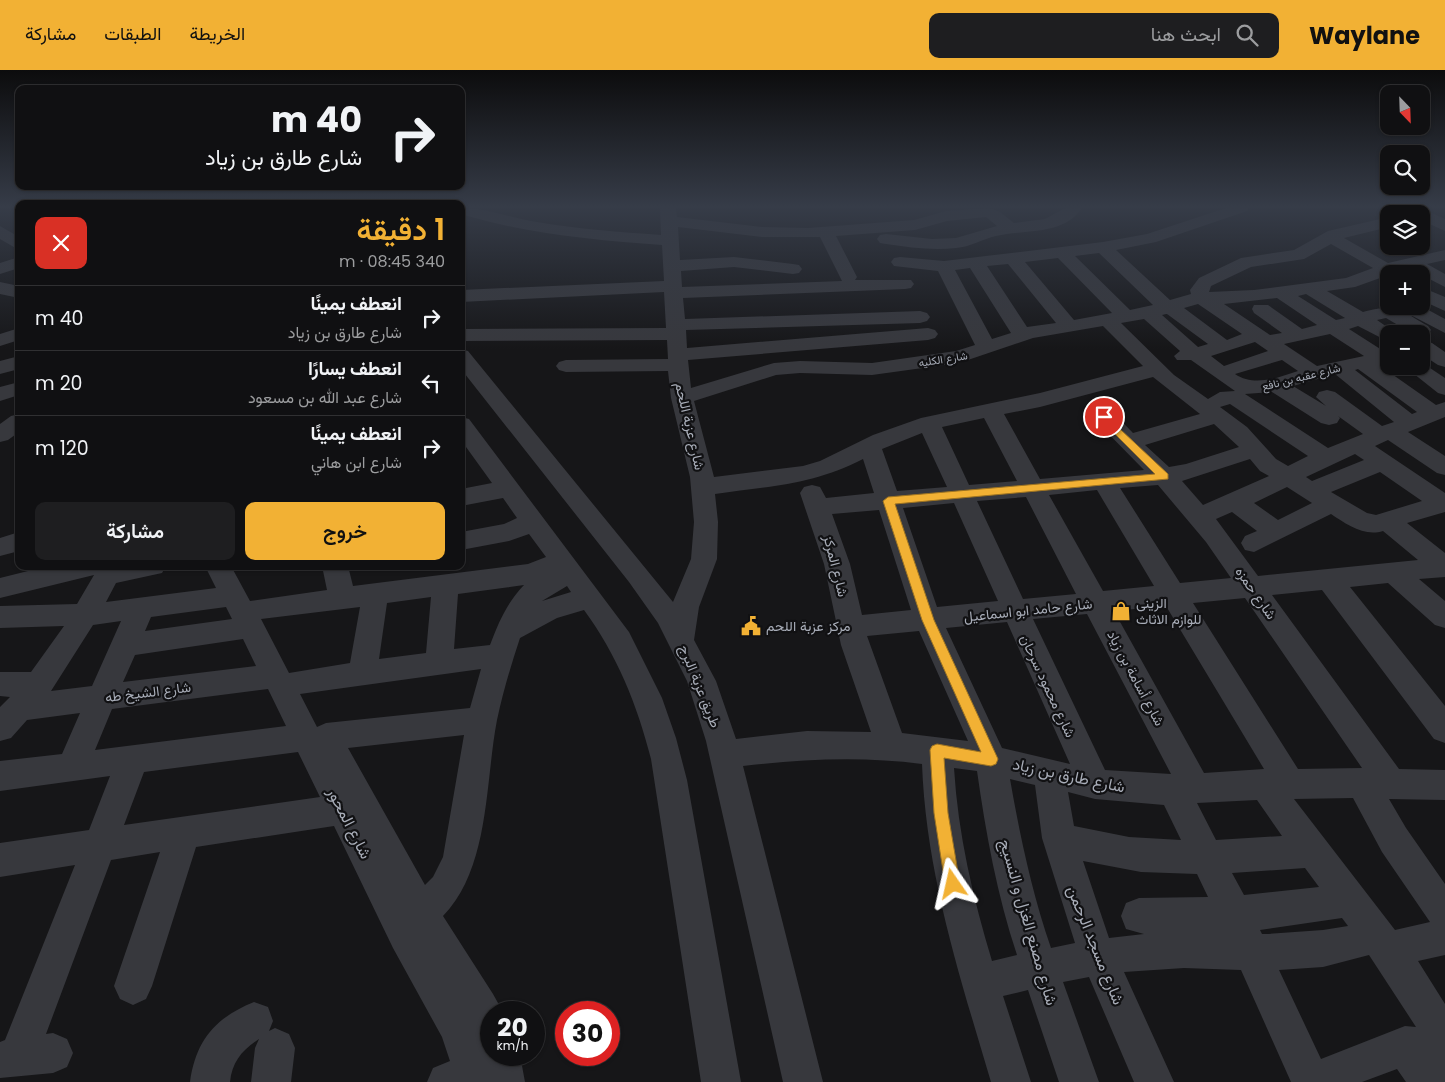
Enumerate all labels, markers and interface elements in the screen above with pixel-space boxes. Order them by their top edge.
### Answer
search box [929,13,1279,58]
text: Waylane [1309,19,1420,52]
text: مشاركة [25,21,76,46]
text: الطبقات [104,21,161,46]
text: الخريطة [189,21,245,46]
text: ابحث هنا [1151,21,1221,48]
icon: search [1233,21,1261,49]
north arrow [1380,85,1430,135]
map controls [1380,85,1430,375]
text: 40 m [271,95,362,144]
icon: right [380,105,445,170]
text: شارع طارق بن زياد [205,142,362,173]
button: search [1380,145,1430,195]
button: layers [1380,205,1430,255]
text: 1 دقيقة [357,208,445,251]
button: close [35,217,87,269]
text: 340 m · 08:45 [339,250,445,273]
button: + [1380,265,1430,315]
text: انعطف يمينًا [310,290,402,317]
icon: right [417,304,445,332]
text: 40 m [35,305,84,332]
text: شارع طارق بن زياد [288,321,402,344]
button: − [1380,325,1430,375]
street label: شارع الكليه [917,347,969,371]
text: انعطف يسارًا [308,355,402,382]
street label: شارع عقبه بن نافع [1260,359,1342,394]
icon: left [417,369,445,397]
text: 20 m [35,370,83,397]
street label: شارع عزبة اللحم [669,380,710,472]
text: شارع عبد الله بن مسعود [248,386,402,409]
pin [1083,396,1125,438]
icon: arrive [1090,403,1118,431]
text: انعطف يمينًا [310,420,402,447]
icon: right [417,434,445,462]
text: 120 m [35,435,89,462]
text: شارع ابن هاني [311,451,402,474]
button: مشاركة [35,502,235,560]
button: خروج [245,502,445,560]
street label: شارع المركز [817,532,853,599]
street label: شارع حمزه [1230,563,1281,624]
street label: شارع حامد ابو اسماعيل [963,593,1093,628]
place label: الزينى للوازم الاثاث [1136,593,1201,629]
shop icon: الزينى للوازم الاثاث [1110,600,1132,622]
public building icon: مركز عزبة اللحم [740,615,762,637]
place label: مركز عزبة اللحم [766,616,851,636]
street label: شارع أسامة بن زياد [1101,627,1170,730]
street label: شارع محمود سرحان [1014,631,1081,741]
street label: طريق عزبة البرج [673,642,726,731]
street label: شارع الشيخ طه [104,677,192,708]
street label: شارع طارق بن زياد [1011,752,1127,799]
street label: شارع المحور [321,783,377,863]
street label: شارع مصنع الغزل و النسيج [994,836,1063,1008]
position arrow [926,857,978,909]
street label: شارع مسجد الرحمن [1061,882,1130,1008]
speed limit sign: 30 [555,1001,620,1066]
text: 20 [497,1010,528,1045]
text: km/h [497,1037,528,1054]

